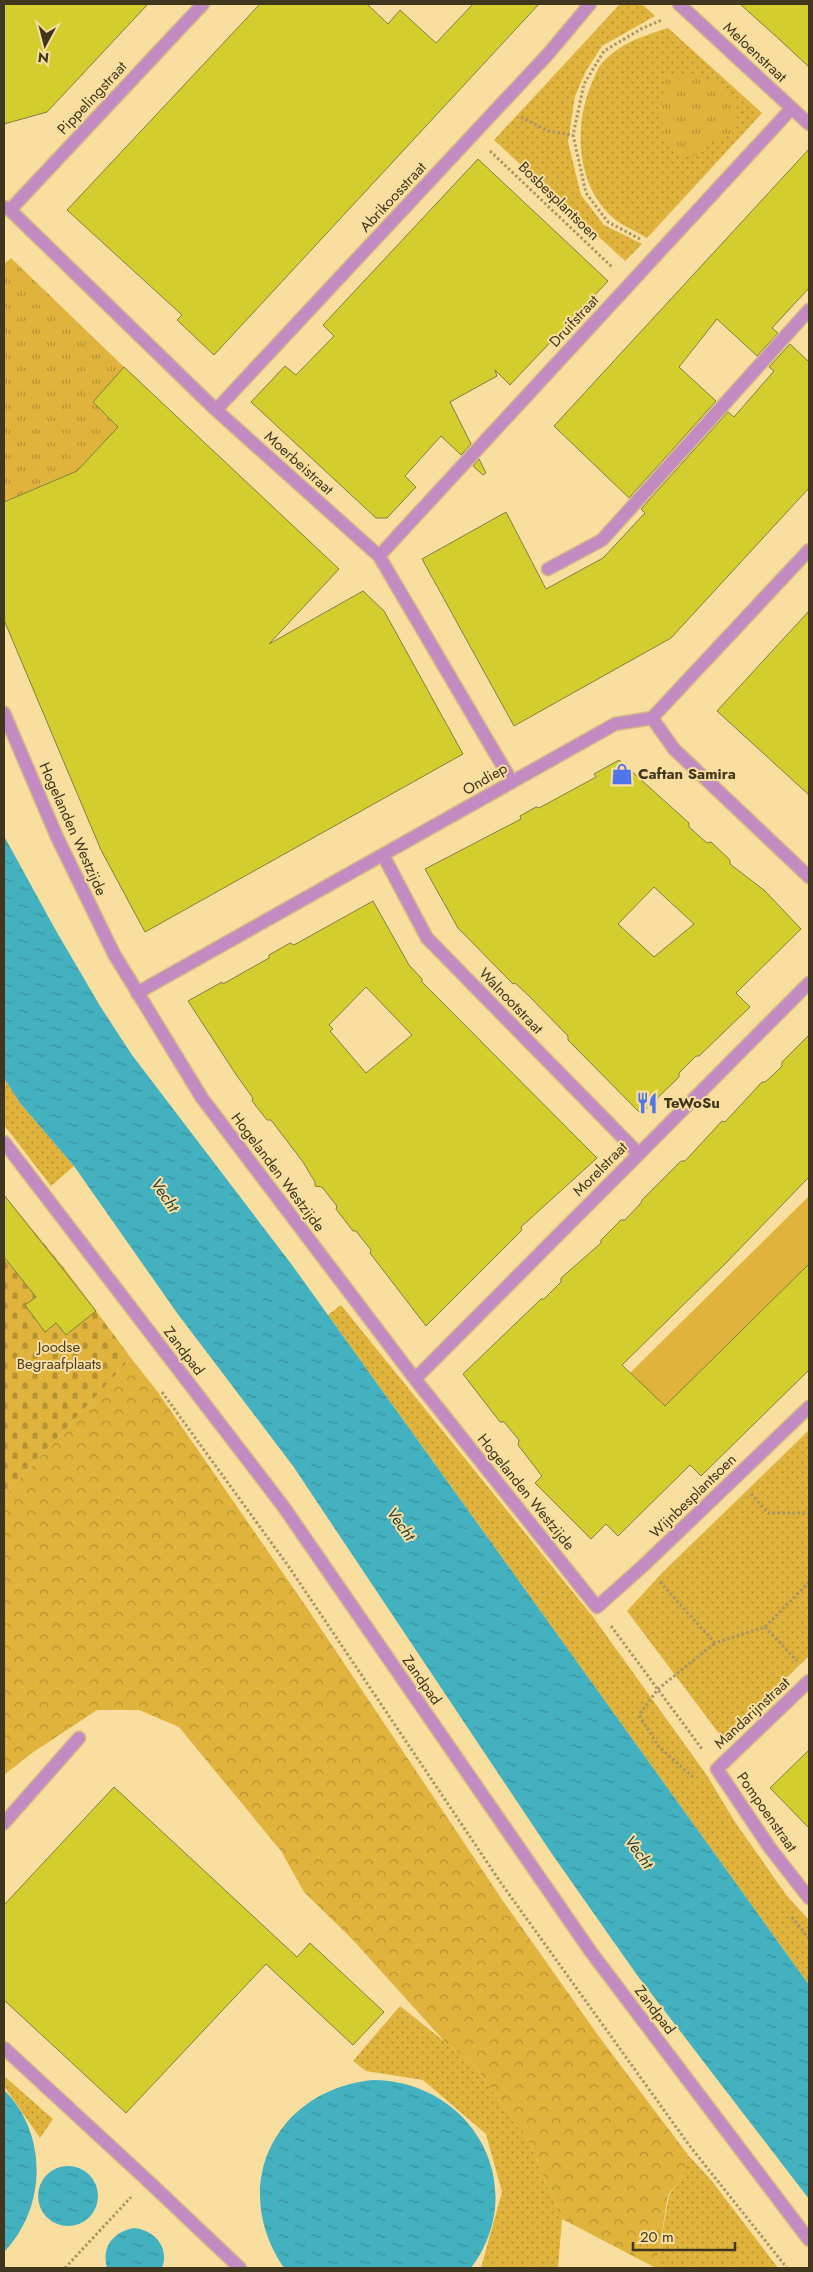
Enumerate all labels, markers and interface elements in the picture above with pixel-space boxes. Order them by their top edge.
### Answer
street label: Meloenstraat [718,17,792,88]
north arrow [20,20,70,70]
text: N [37,47,50,69]
street label: Pippelingstraat [52,56,132,140]
street label: Bosbesplantsoen [513,156,605,246]
street label: Abrikoosstraat [355,157,432,237]
street label: Druifstraat [544,290,604,352]
street label: Moerbeistraat [260,426,339,500]
street label: Ondiep [459,757,512,801]
street label: Hogelanden Westzijde [34,759,112,900]
shop icon: Caftan Samira [609,761,635,787]
place label: Caftan Samira [638,763,736,785]
street label: Walnootstraat [474,963,549,1039]
restaurant icon: TeWoSu [634,1090,660,1116]
place label: TeWoSu [664,1092,720,1114]
street label: Hogelanden Westzijde [226,1108,330,1236]
street label: Morelstraat [568,1136,633,1201]
water label: Vecht [145,1174,185,1218]
street label: Zandpad [158,1322,210,1380]
park label: Joodse Begraafplaats [17,1336,101,1375]
street label: Hogelanden Westzijde [472,1429,580,1555]
street label: Wijnbesplantsoen [645,1449,741,1543]
water label: Vecht [381,1503,422,1546]
street label: Zandpad [397,1651,447,1709]
street label: Mandarijnstraat [709,1672,795,1754]
street label: Pompoenstraat [731,1768,803,1857]
water label: Vecht [619,1831,660,1874]
street label: Zandpad [629,1981,681,2039]
scale bar [633,2220,736,2252]
text: 20 m [640,2226,674,2248]

